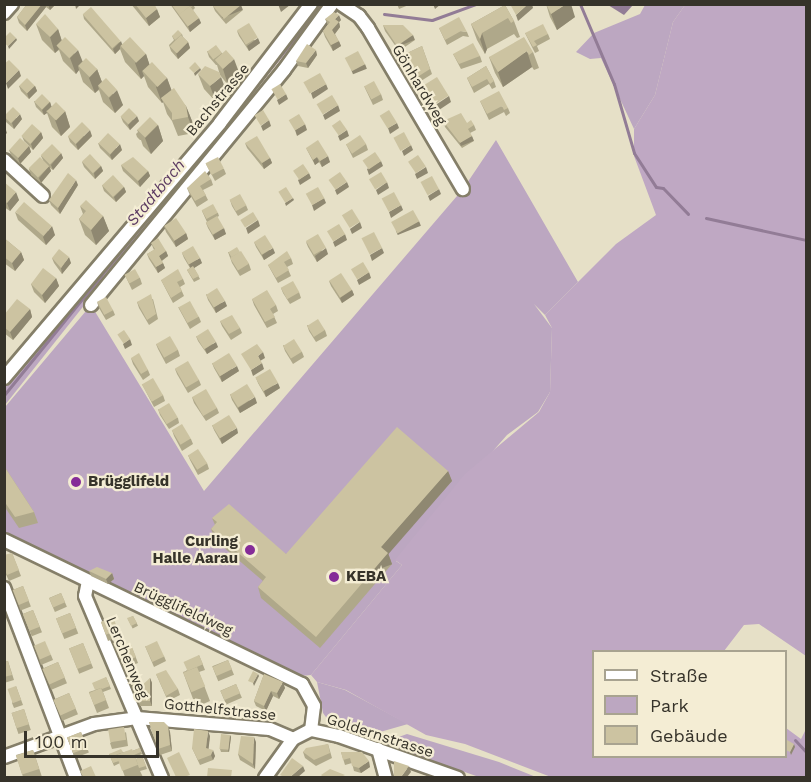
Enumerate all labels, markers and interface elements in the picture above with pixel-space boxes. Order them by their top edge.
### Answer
street label: Gönhardweg [388,41,450,129]
street label: Bachstrasse [182,60,254,140]
water label: Stadtbach [123,156,189,230]
place label: Brügglifeld [88,473,169,491]
marker: Brügglifeld [69,475,83,489]
place label: Curling Halle Aarau [152,532,238,567]
marker: Curling Halle Aarau [243,543,257,557]
place label: KEBA [346,568,386,586]
marker: KEBA [327,570,341,584]
street label: Brügglifeldweg [131,578,235,640]
street label: Lerchenweg [102,614,152,702]
legend [592,650,787,758]
text: Straße [650,665,708,686]
street label: Gotthelfstrasse [163,695,277,725]
text: Park [650,695,689,716]
street label: Goldernstrasse [324,710,436,762]
scale bar [27,719,162,757]
text: Gebäude [650,725,728,746]
text: 100 m [35,731,88,752]

